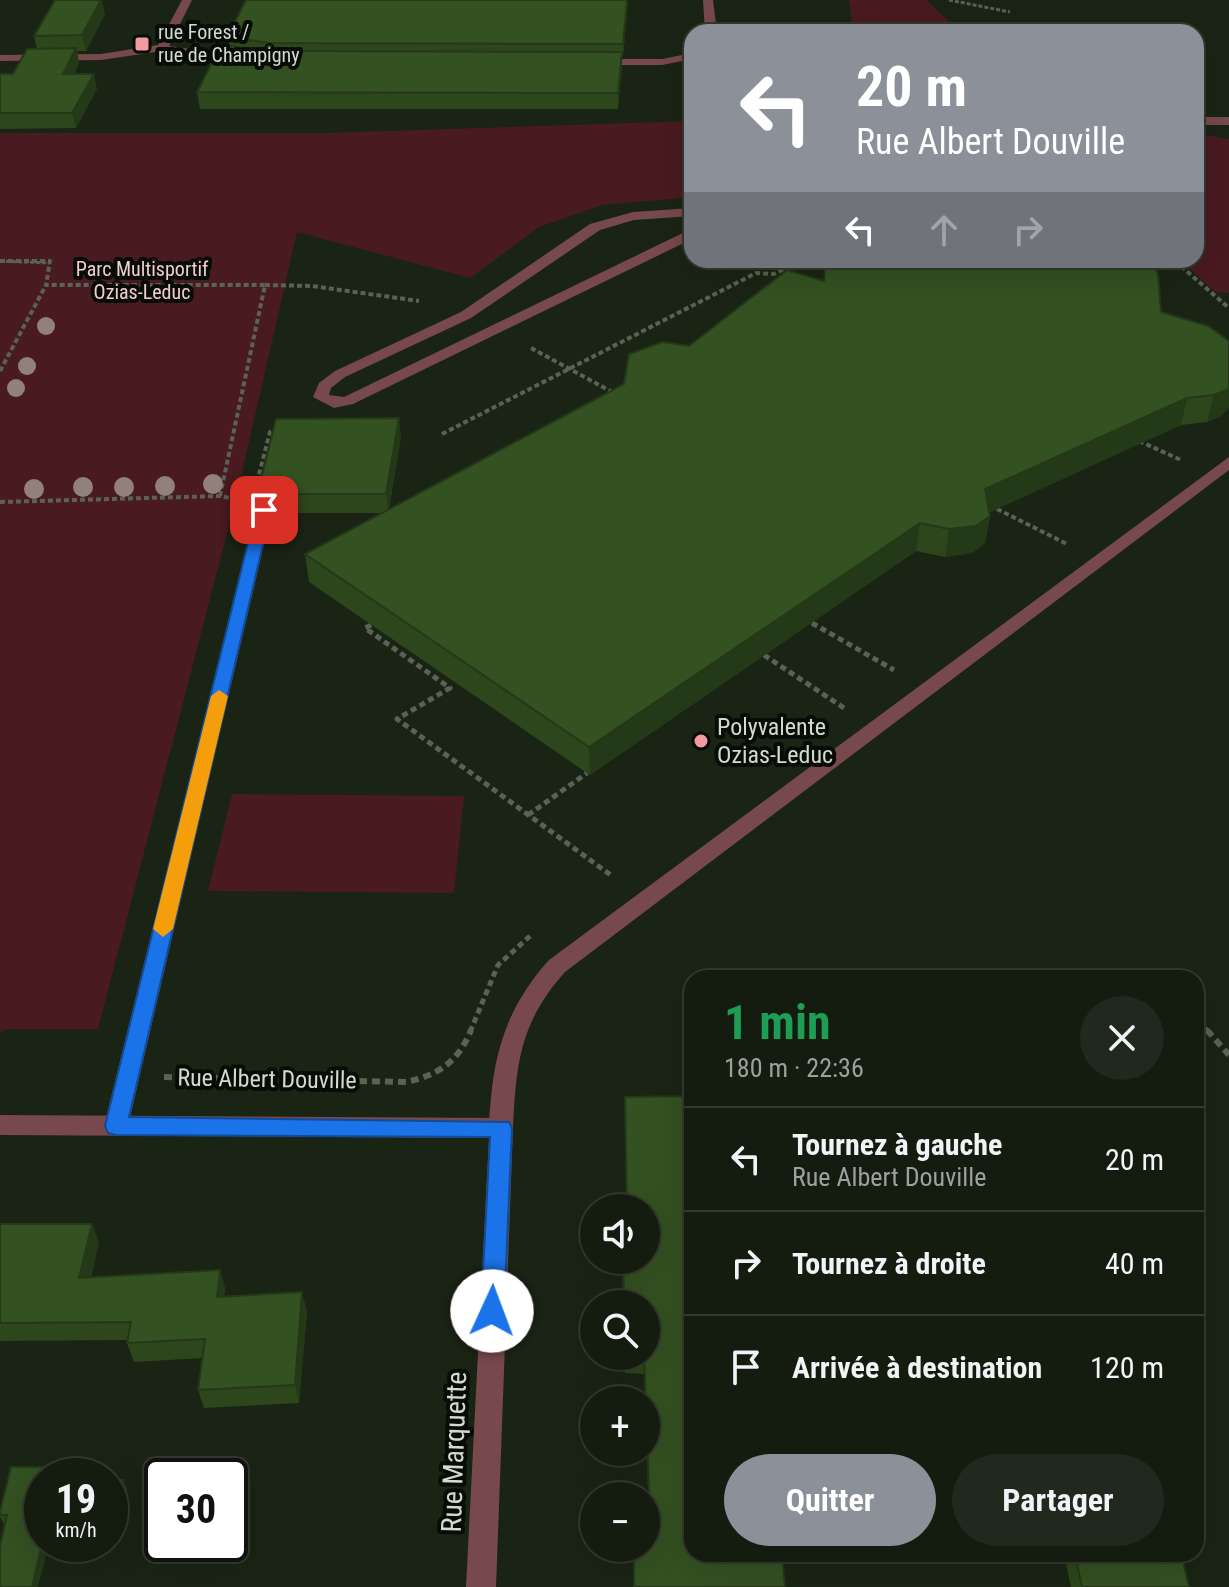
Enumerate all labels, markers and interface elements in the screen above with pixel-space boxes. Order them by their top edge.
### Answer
place label: rue Forest / rue de Champigny [158,20,300,67]
marker: rue Forest / rue de Champigny [133,35,151,53]
text: 20 m [856,54,967,120]
icon: left [724,56,828,160]
text: Rue Albert Douville [856,121,1125,163]
icon: left [838,208,882,252]
icon: ahead [922,208,966,252]
icon: right [1006,208,1050,252]
park label: Parc Multisportif Ozias-Leduc [76,257,209,304]
pin [230,476,298,544]
icon: arrive [242,488,286,532]
place label: Polyvalente Ozias-Leduc [717,713,833,769]
marker: Polyvalente Ozias-Leduc [692,732,710,750]
text: 1 min [724,994,831,1051]
button: close [1080,996,1164,1080]
text: 180 m · 22:36 [724,1053,864,1083]
street label: Rue Albert Douville [177,1063,357,1095]
text: Tournez à gauche [792,1127,1002,1162]
icon: left [724,1137,768,1181]
text: 20 m [1105,1142,1164,1177]
text: Rue Albert Douville [792,1162,986,1192]
map controls [580,1194,660,1562]
button: sound [580,1194,660,1274]
icon: right [724,1241,768,1285]
text: Tournez à droite [792,1246,986,1281]
text: 40 m [1105,1246,1164,1281]
position arrow [450,1269,534,1353]
button: search [580,1290,660,1370]
icon: arrive [724,1345,768,1389]
text: Arrivée à destination [792,1350,1042,1385]
text: 120 m [1090,1350,1164,1385]
street label: Rue Marquette [435,1371,473,1533]
button: + [580,1386,660,1466]
button: Quitter [724,1454,936,1546]
button: Partager [952,1454,1164,1546]
speed limit sign: 30 [144,1458,248,1562]
text: 19 [56,1476,96,1523]
button: − [580,1482,660,1562]
text: km/h [55,1518,97,1542]

